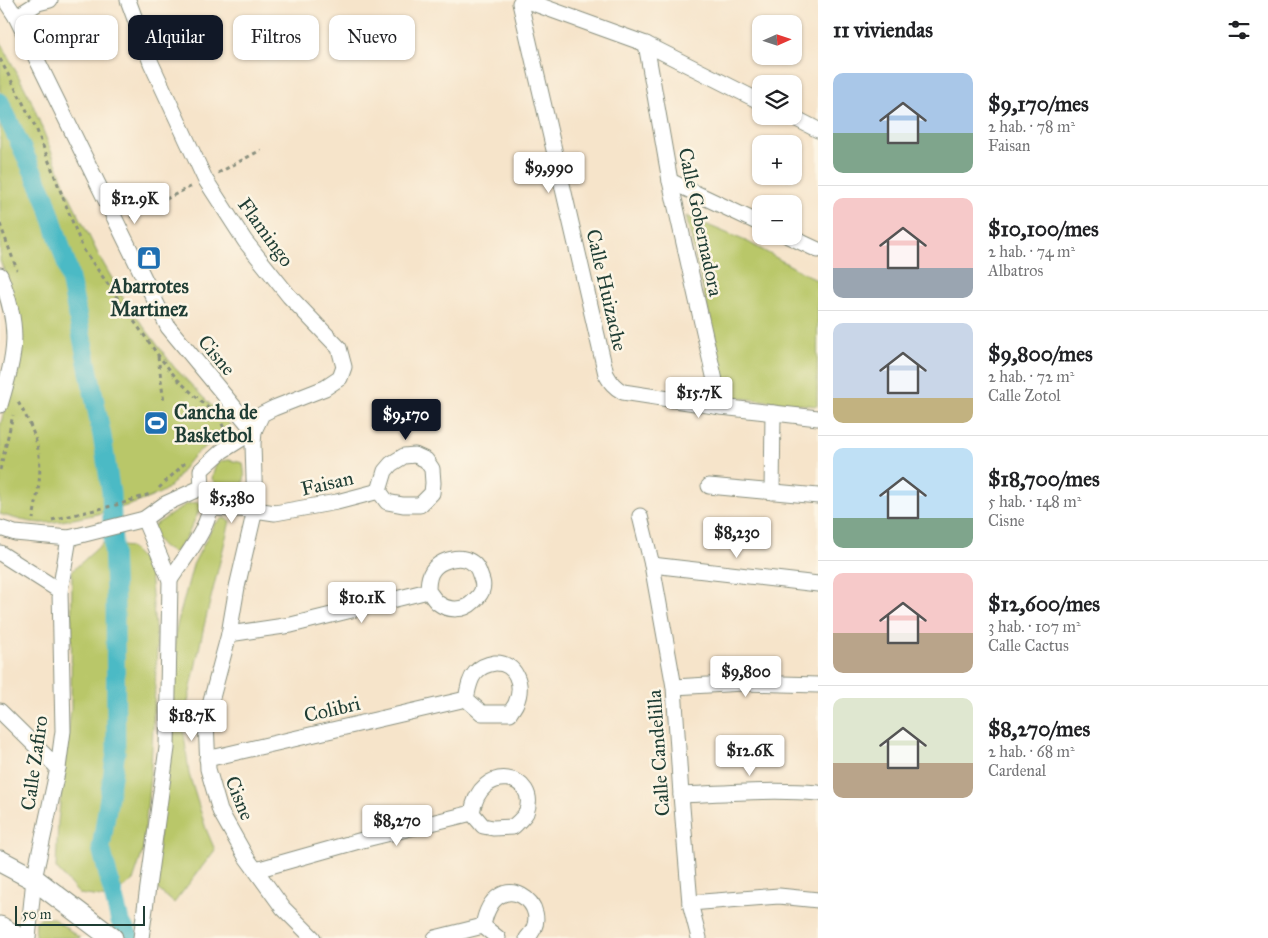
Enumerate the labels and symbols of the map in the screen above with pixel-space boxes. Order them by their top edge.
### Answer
north arrow [752,15,802,65]
street label: Calle Gobernadora [674,146,729,299]
pin: $9,990 [508,152,590,194]
pin: $12.9K [94,182,176,225]
street label: Flamingo [232,193,299,272]
street label: Calle Huizache [581,227,633,353]
shop icon: Abarrotes Martinez [136,245,162,271]
place label: Abarrotes Martinez [107,274,189,321]
street label: Cisne [193,330,241,380]
pin: $15.7K [658,376,740,419]
pin: $9,170 [365,398,447,441]
place label: Cancha de Basketbol [174,400,258,447]
sports icon: Cancha de Basketbol [143,410,169,436]
street label: Faisan [298,465,356,501]
pin: $5,380 [191,482,273,524]
pin: $8,230 [696,516,778,559]
pin: $10.1K [321,582,403,624]
pin: $9,800 [705,656,787,698]
street label: Calle Candelilla [642,688,674,817]
street label: Colibri [301,691,363,727]
pin: $18.7K [151,700,233,742]
street label: Calle Zafiro [15,714,53,812]
pin: $12.6K [709,734,791,777]
street label: Cisne [220,772,260,824]
pin: $8,270 [356,804,438,847]
scale bar [15,903,145,926]

